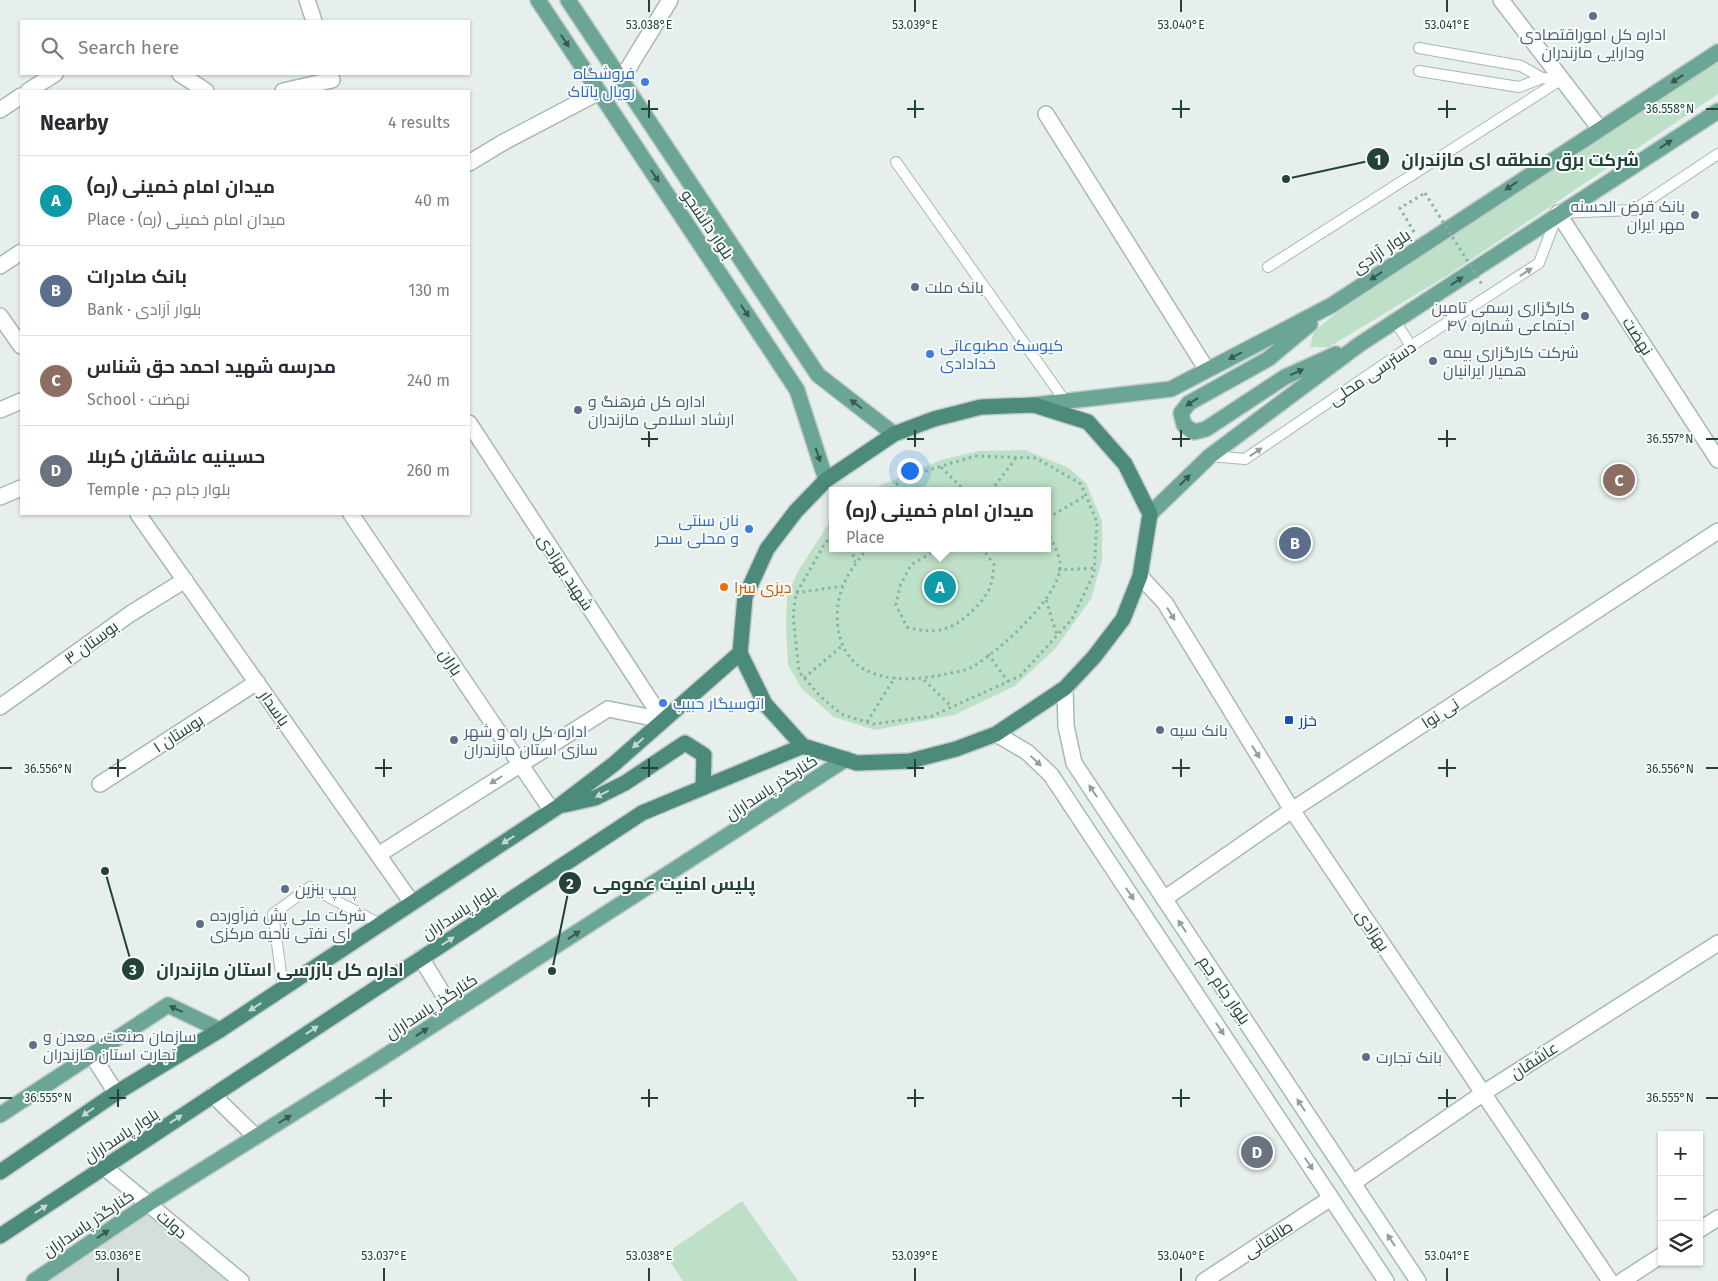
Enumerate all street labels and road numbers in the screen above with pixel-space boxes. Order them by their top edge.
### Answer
street label: بلوار دانشجو [677,186,738,263]
street label: بلوار آزادی [1349,225,1415,279]
street label: نهضت [1617,314,1657,359]
street label: دسترسی محلی [1325,337,1420,410]
street label: شهید بهزادی [533,530,597,615]
street label: بوستان ۳ [61,617,123,669]
street label: باران [434,645,466,680]
street label: پاسدار [253,686,294,732]
street label: نی نوا [1418,694,1463,733]
street label: بوستان ۱ [150,710,207,757]
street label: کنارگذر پاسداران [722,751,822,826]
street label: بلوار پاسداران [418,881,501,945]
street label: بهزادی [1351,906,1393,955]
street label: بلوار جام جم [1193,952,1254,1029]
street label: کنارگذر پاسداران [382,970,482,1045]
street label: عاشقان [1507,1038,1562,1084]
street label: بلوار پاسداران [80,1104,163,1168]
street label: کنارگذر پاسداران [39,1186,139,1263]
street label: دولت [153,1206,191,1243]
street label: طالقانی [1240,1217,1297,1263]

